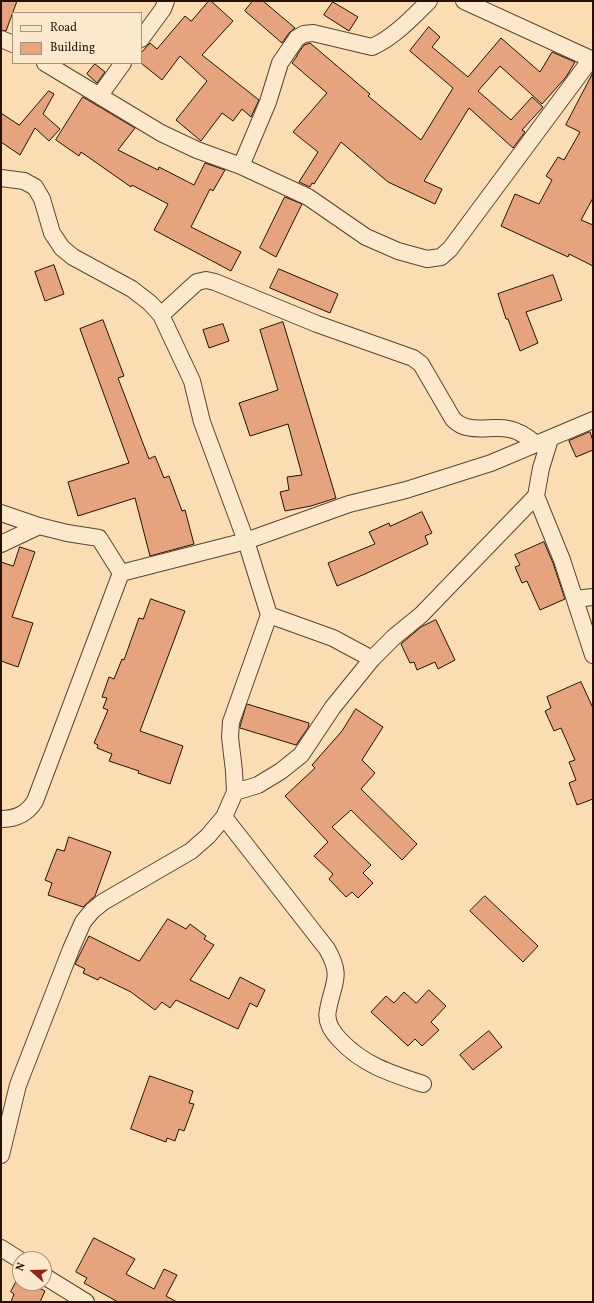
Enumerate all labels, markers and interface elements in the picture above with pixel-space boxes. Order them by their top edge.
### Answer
legend [12,12,142,64]
text: Road [50,20,77,36]
text: Building [50,40,95,56]
north arrow [12,1251,52,1291]
text: N [13,1261,30,1273]

